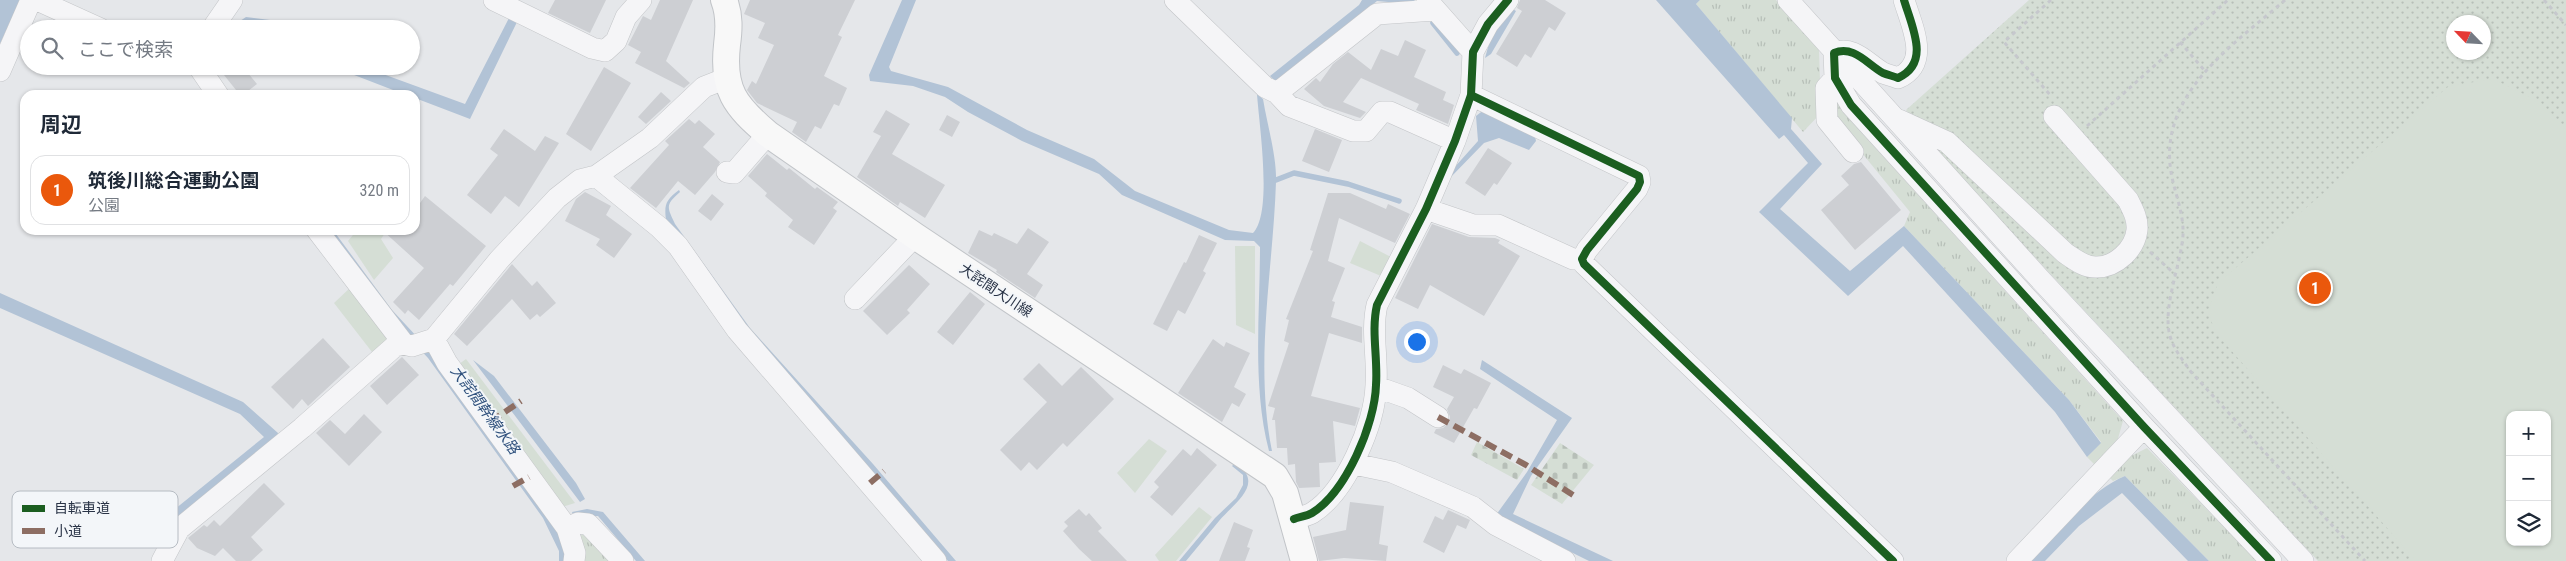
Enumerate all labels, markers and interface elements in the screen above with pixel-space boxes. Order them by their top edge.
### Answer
north arrow [2446,15,2491,60]
search box [20,20,420,75]
icon: search [38,34,66,62]
text: ここで検索 [78,38,173,61]
text: 周辺 [40,113,82,137]
text: 筑後川総合運動公園 [88,169,259,192]
text: 1 [53,181,61,200]
text: 320 m [360,181,399,200]
text: 公園 [88,196,120,215]
street label: 大詫間大川線 [957,260,1035,320]
pin: 1 [2299,269,2331,307]
your location [1404,329,1430,355]
water label: 大詫間幹線水路 [447,362,524,459]
map controls [2506,411,2551,546]
button: + [2506,411,2551,456]
button: − [2506,456,2551,501]
legend [12,491,178,548]
text: 自転車道 [54,500,110,516]
button: layers [2506,501,2551,546]
text: 小道 [54,523,82,539]

